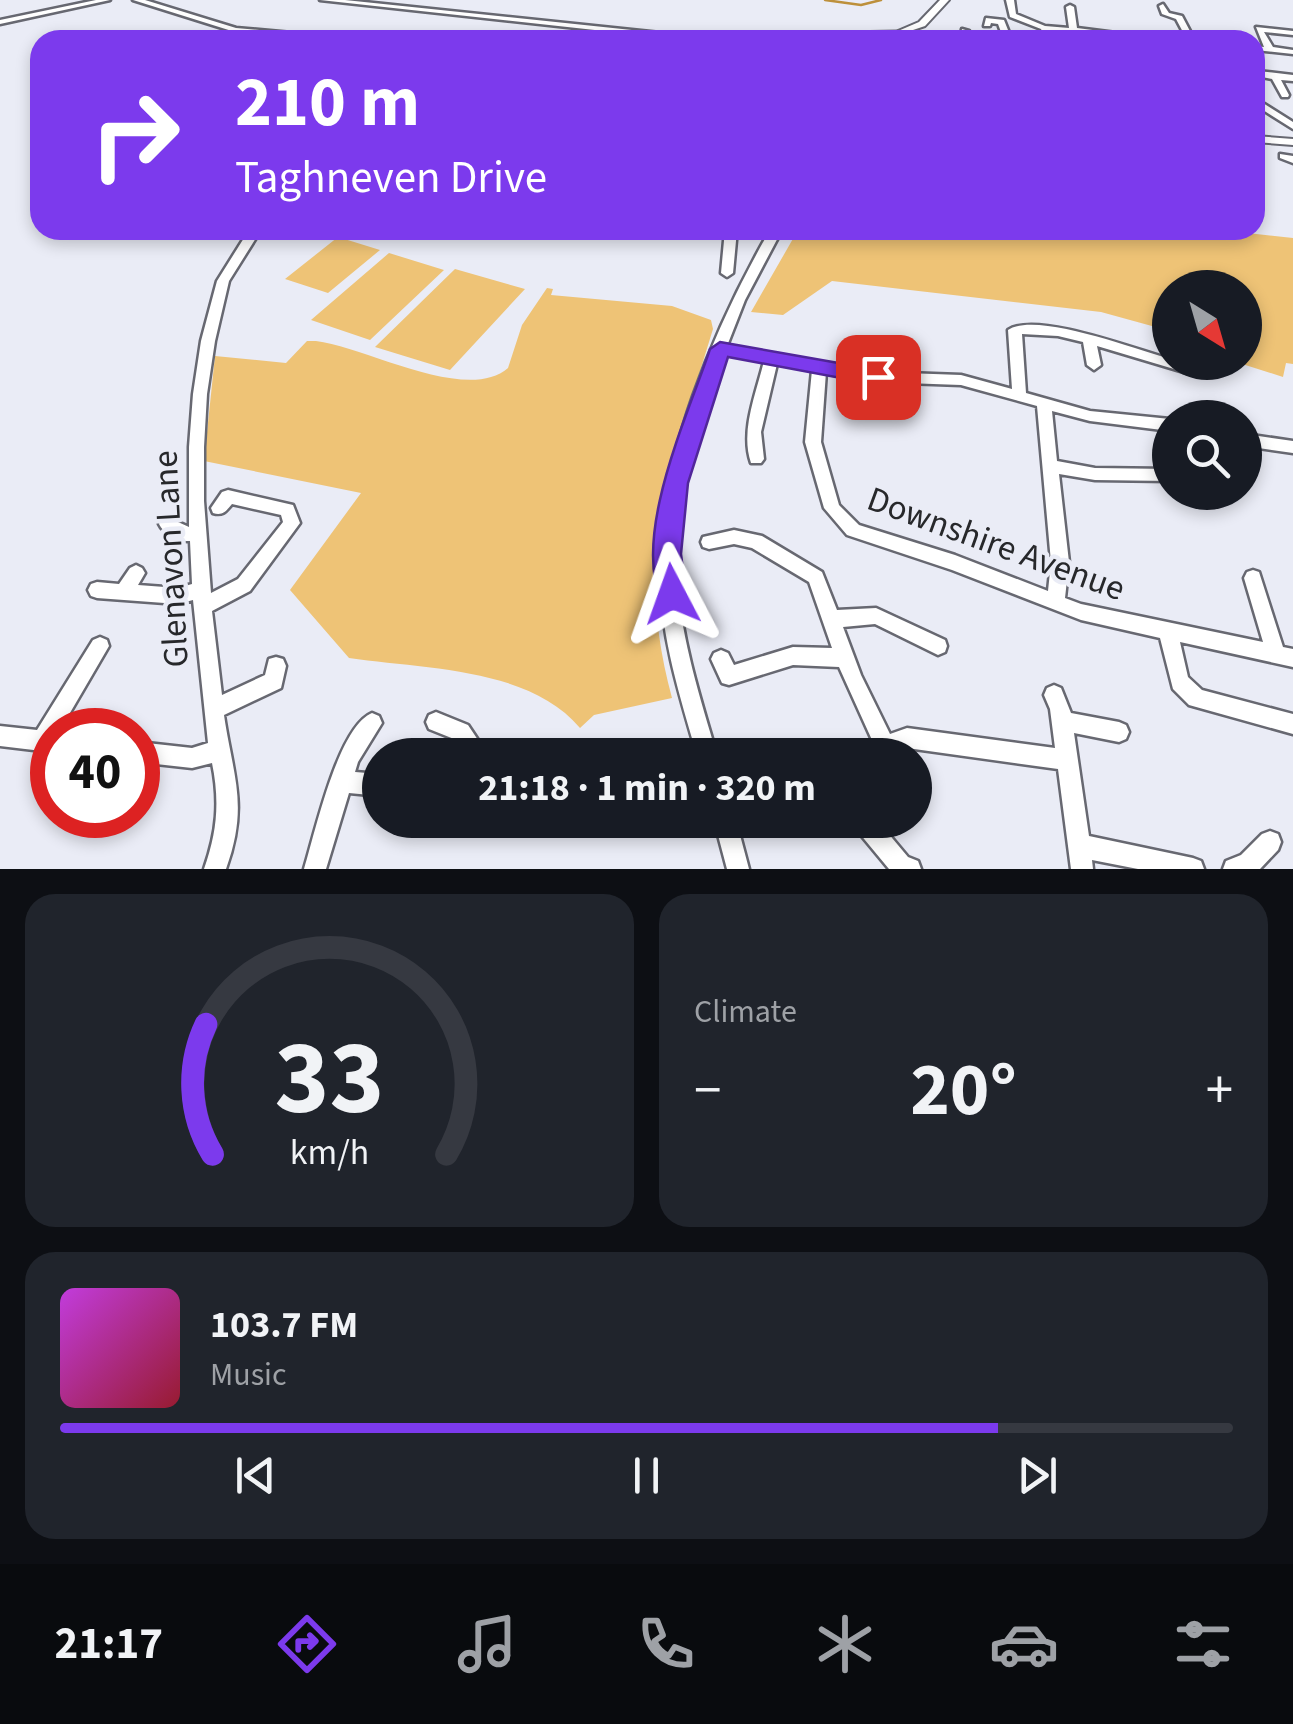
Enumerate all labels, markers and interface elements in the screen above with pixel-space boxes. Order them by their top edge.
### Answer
text: 210 m [235,53,420,153]
icon: right [70,70,200,200]
text: Taghneven Drive [235,146,547,210]
north arrow [1152,270,1262,380]
map controls [1152,270,1262,510]
pin [836,335,921,420]
icon: arrive [851,350,906,405]
button: search [1152,400,1262,510]
street label: Glenavon Lane [140,449,202,669]
street label: Downshire Avenue [860,474,1132,614]
position arrow [620,542,724,646]
speed limit sign: 40 [30,708,160,838]
text: 21:18 · 1 min · 320 m [478,761,816,815]
text: Climate [694,989,797,1035]
text: 33 [275,1006,384,1154]
text: 20° [910,1037,1017,1144]
text: − [694,1052,721,1130]
text: + [1206,1052,1233,1130]
text: km/h [290,1127,369,1178]
text: 103.7 FM [210,1298,358,1352]
text: Music [210,1352,287,1398]
icon: previous [228,1448,283,1503]
icon: pause [619,1448,674,1503]
icon: next [1010,1448,1065,1503]
icon: directions [272,1609,342,1679]
icon: music [452,1609,522,1679]
icon: phone [631,1609,701,1679]
icon: climate [810,1609,880,1679]
icon: car [989,1609,1059,1679]
icon: filters [1168,1609,1238,1679]
text: 21:17 [55,1612,163,1676]

